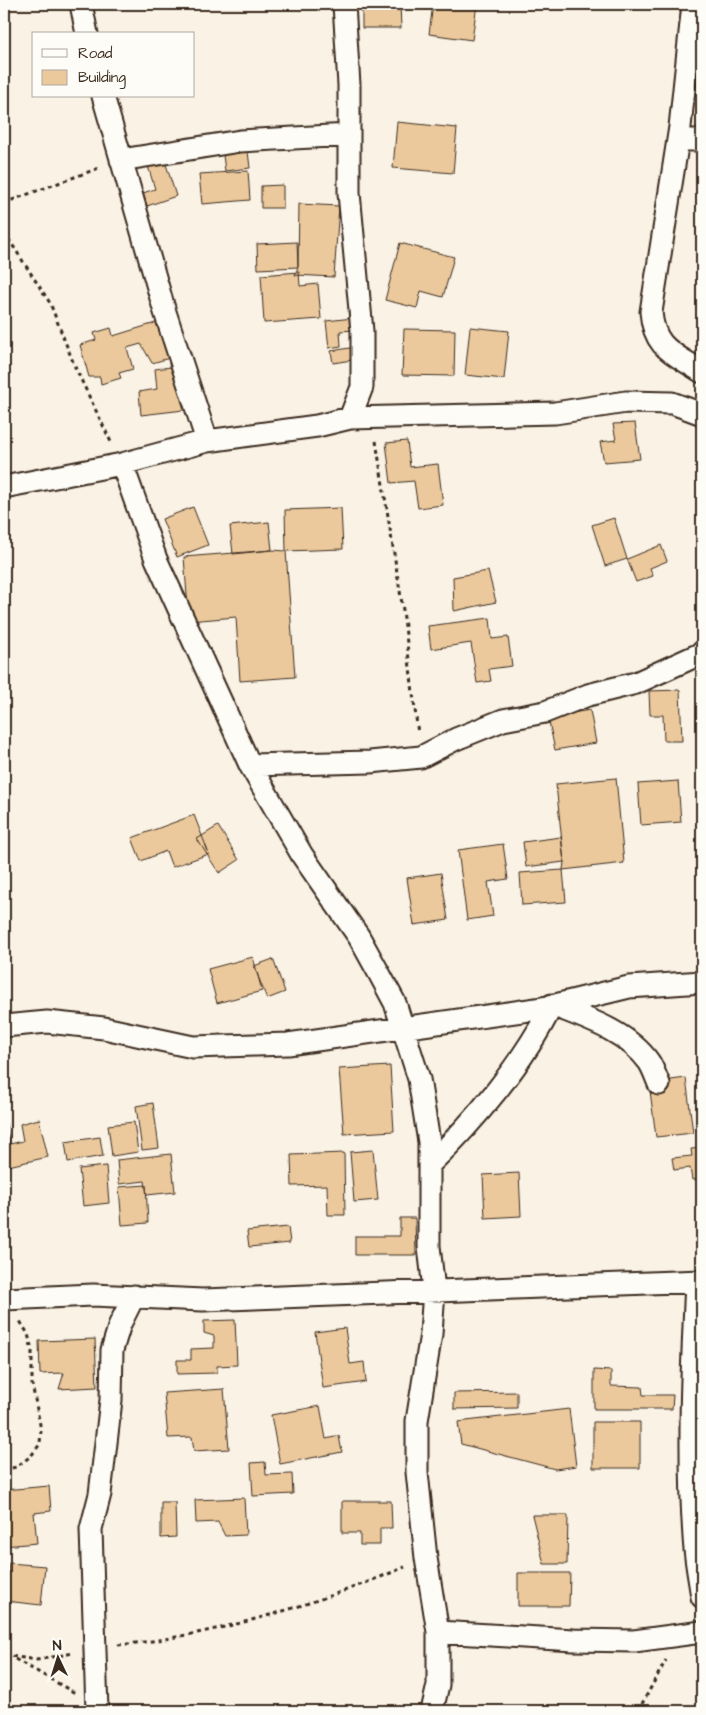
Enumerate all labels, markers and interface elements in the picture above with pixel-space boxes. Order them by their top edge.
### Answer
legend [32,32,195,98]
text: Road [78,43,113,64]
text: Building [78,67,126,89]
north arrow [32,1632,82,1682]
text: N [52,1636,62,1656]

